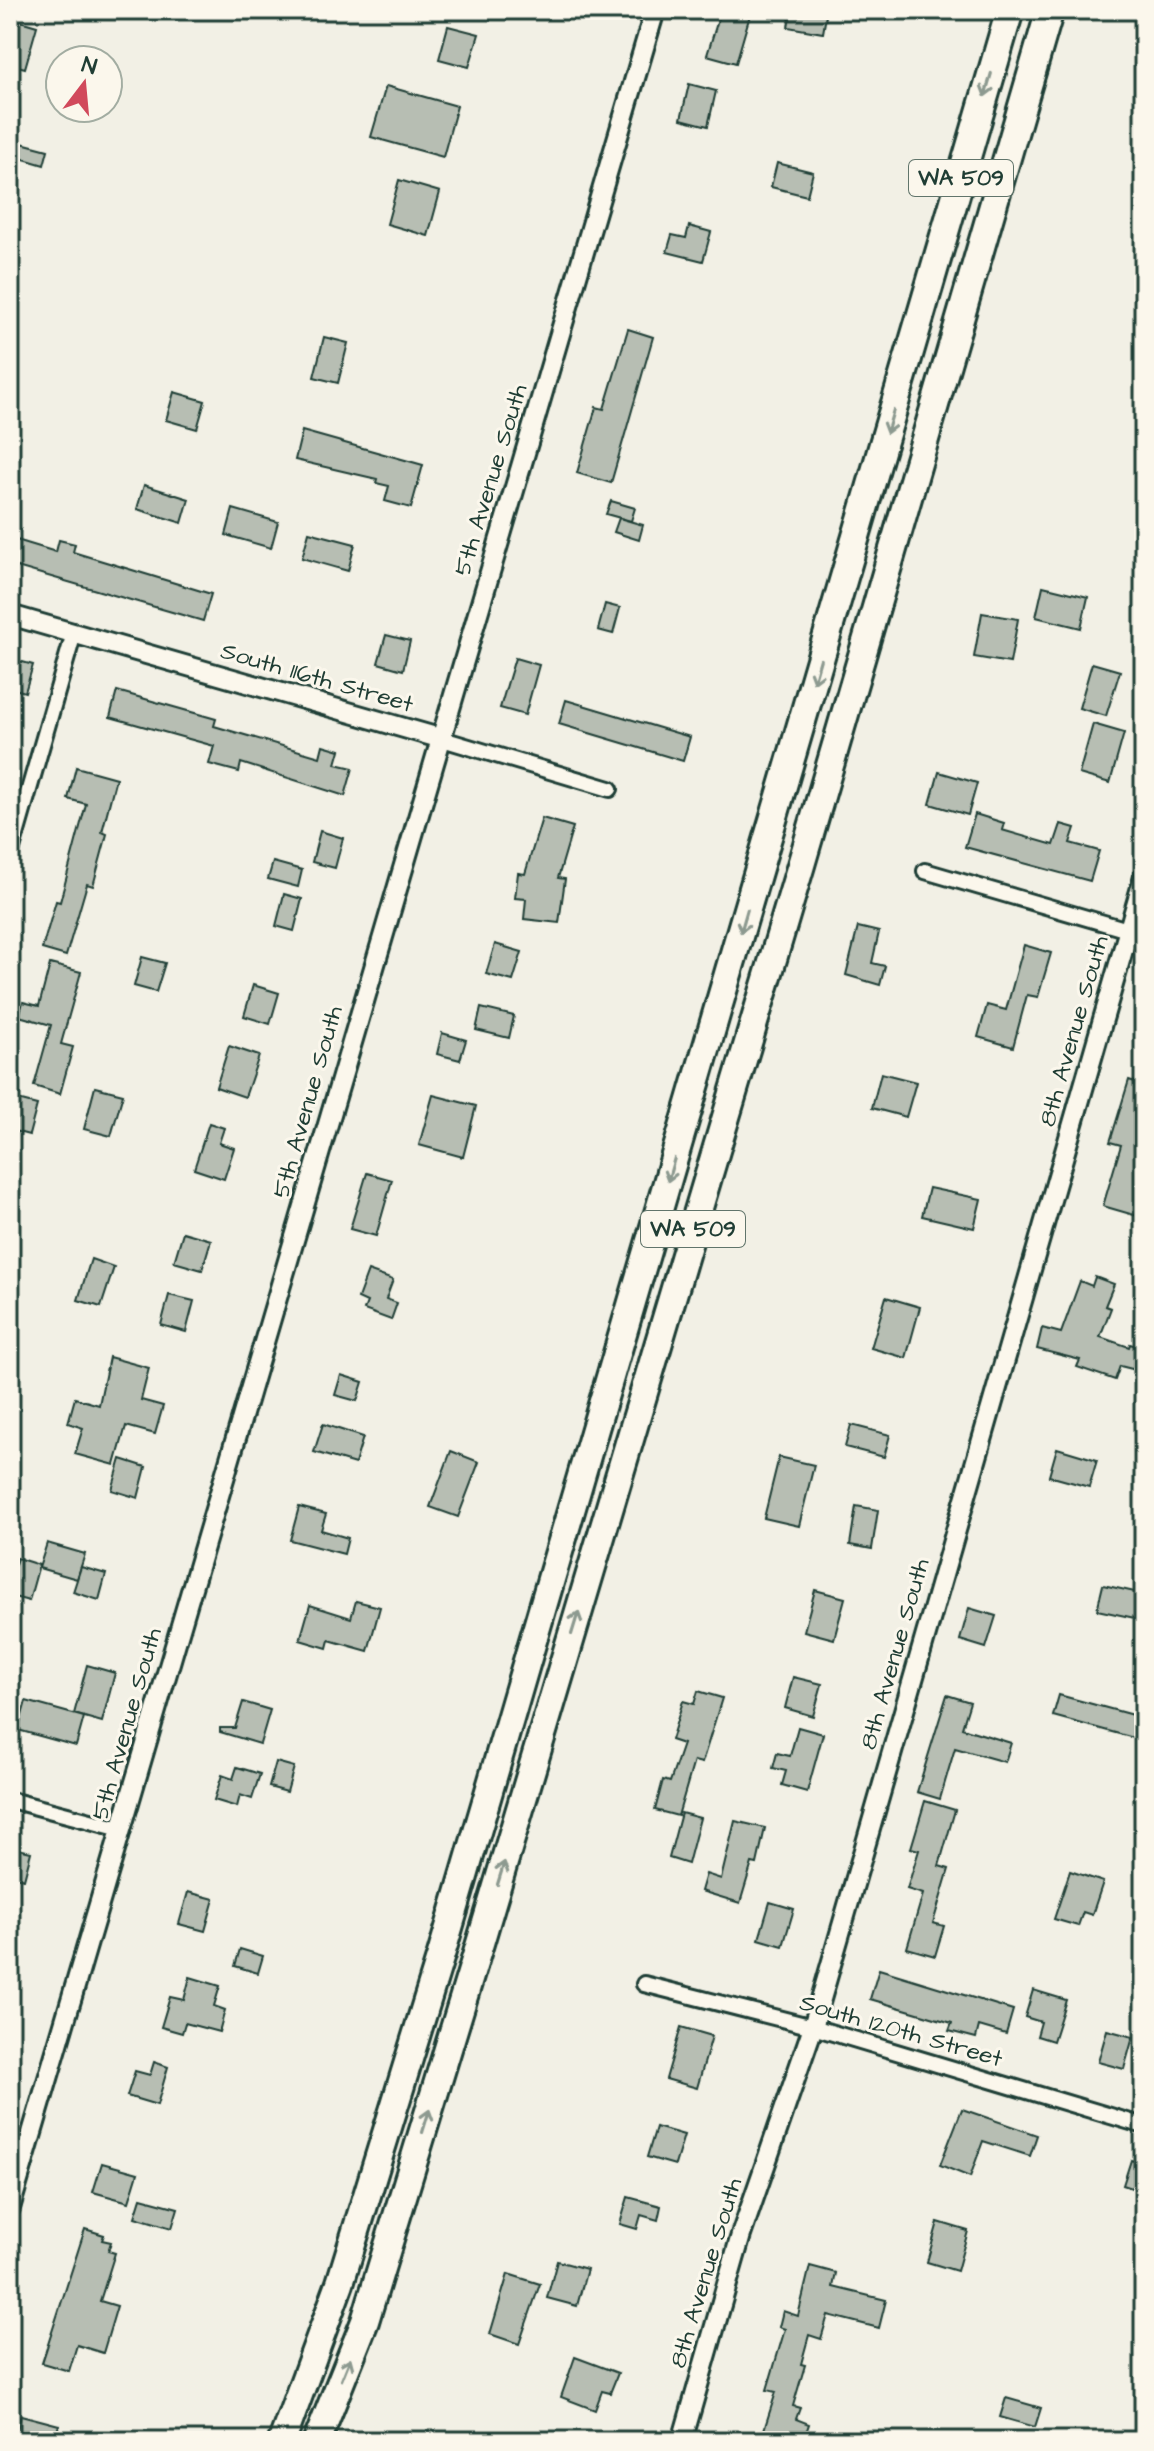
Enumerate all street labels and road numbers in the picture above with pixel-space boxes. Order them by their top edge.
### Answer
road number: WA 509 [909,160,1013,196]
street label: 5th Avenue South [446,380,536,580]
street label: South 116th Street [217,634,417,722]
street label: 8th Avenue South [1031,932,1118,1130]
street label: 5th Avenue South [264,1002,352,1202]
road number: WA 509 [641,1211,745,1247]
street label: 8th Avenue South [852,1555,939,1753]
street label: 5th Avenue South [83,1624,171,1824]
street label: South 120th Street [796,1986,1007,2076]
street label: 8th Avenue South [661,2174,751,2372]

